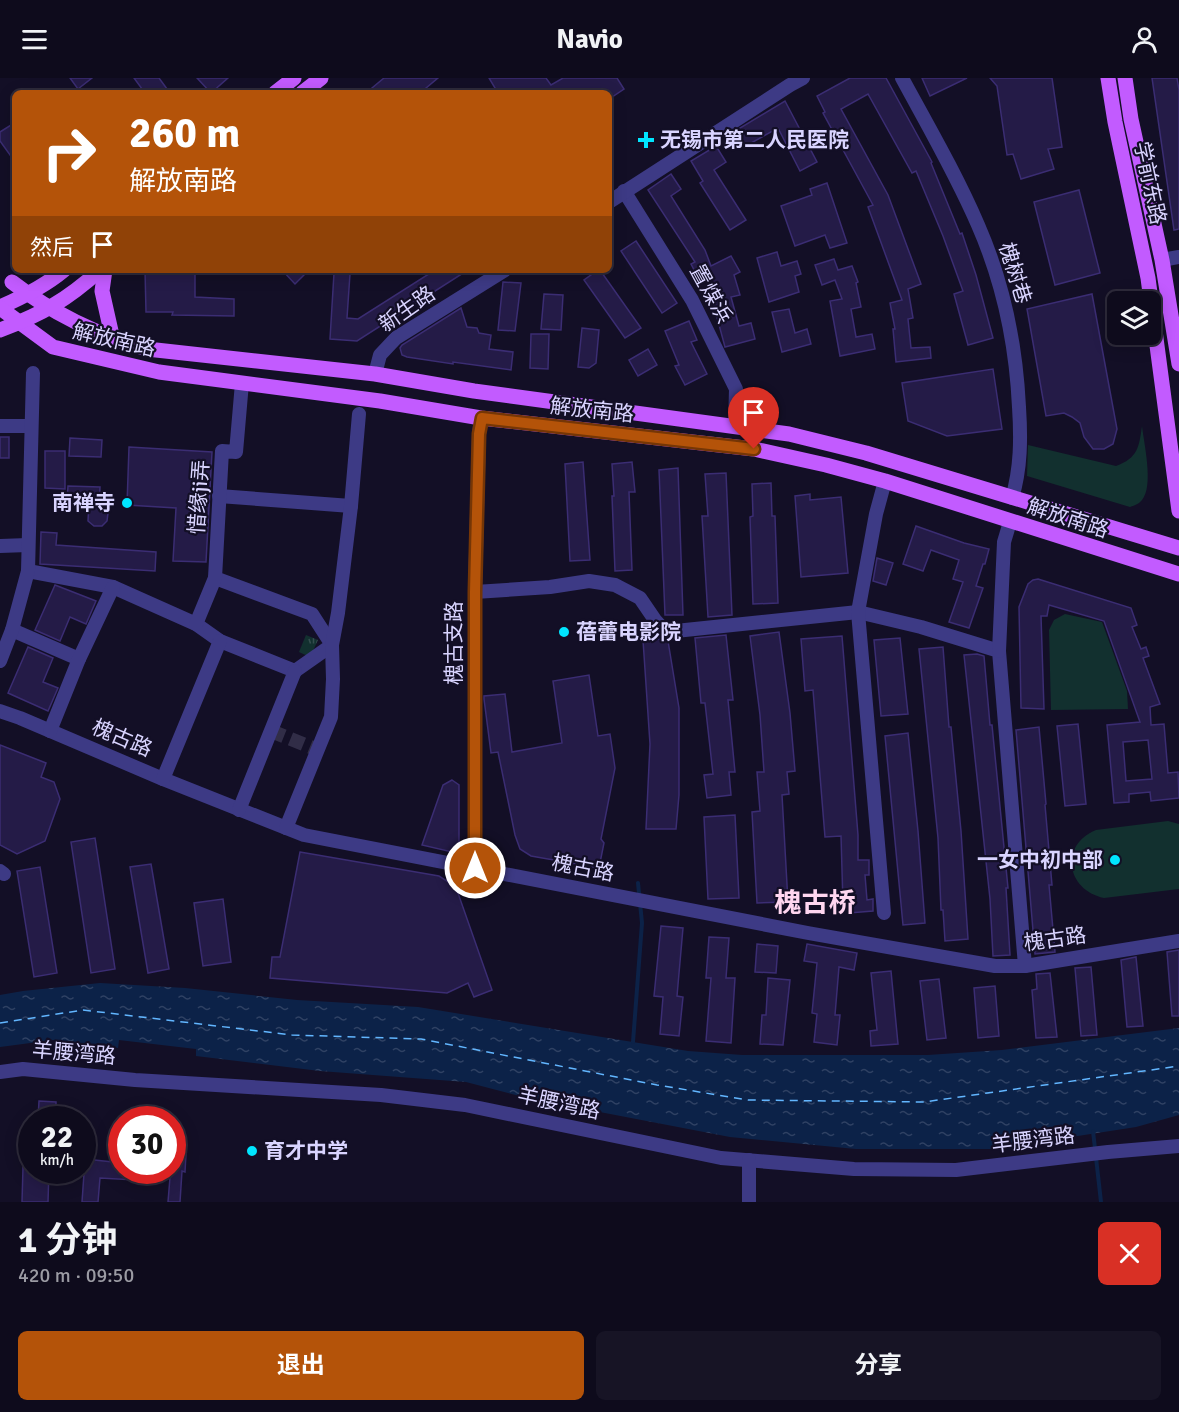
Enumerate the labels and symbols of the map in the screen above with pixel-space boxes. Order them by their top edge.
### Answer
place label: 无锡市第二人民医院 [660,127,849,153]
marker: 无锡市第二人民医院 [637,131,655,149]
street label: 学前东路 [1129,139,1171,227]
street label: 槐树巷 [993,239,1037,307]
street label: 置煤浜 [684,260,738,328]
street label: 新生路 [374,280,440,338]
street label: 解放南路 [70,318,158,362]
pin [728,387,779,449]
street label: 解放南路 [549,393,635,427]
street label: 惜缘ji弄 [183,459,215,535]
place label: 南禅寺 [52,490,115,516]
street label: 解放南路 [1024,493,1112,543]
marker: 南禅寺 [120,496,134,510]
street label: 槐古支路 [441,601,467,685]
place label: 蓓蕾电影院 [576,619,681,645]
marker: 蓓蕾电影院 [557,625,571,639]
street label: 槐古路 [88,714,156,762]
position arrow [443,836,507,900]
place label: 一女中初中部 [977,847,1103,873]
street label: 槐古路 [550,849,616,887]
marker: 一女中初中部 [1108,853,1122,867]
district label: 槐古桥 [775,887,856,920]
street label: 槐古路 [1022,922,1088,956]
street label: 羊腰湾路 [31,1036,117,1070]
street label: 羊腰湾路 [515,1082,603,1124]
speed limit sign: 30 [108,1106,186,1184]
street label: 羊腰湾路 [990,1122,1076,1158]
place label: 育才中学 [264,1138,348,1164]
marker: 育才中学 [245,1144,259,1158]

